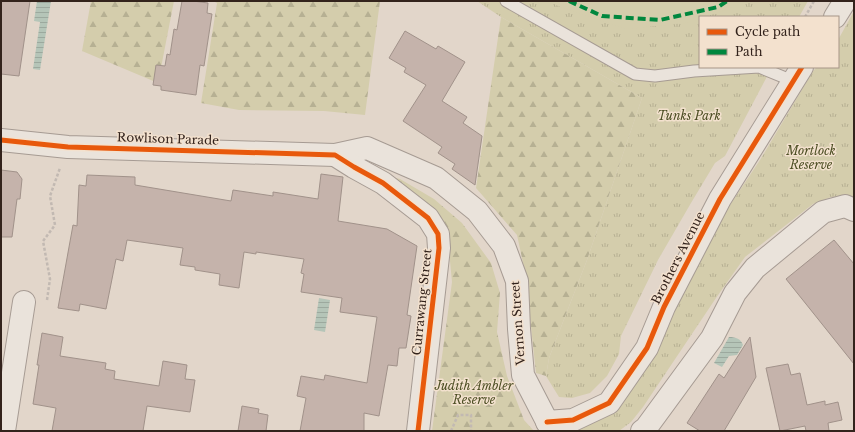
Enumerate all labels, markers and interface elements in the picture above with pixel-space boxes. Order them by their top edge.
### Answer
legend [699,16,839,68]
text: Cycle path [735,24,800,39]
text: Path [735,44,763,59]
park label: Tunks Park [657,108,721,123]
street label: Rowlison Parade [117,129,219,148]
park label: Mortlock Reserve [785,143,836,172]
street label: Brothers Avenue [648,209,707,307]
street label: Currawang Street [408,247,435,356]
street label: Vernon Street [507,280,528,367]
park label: Judith Ambler Reserve [434,378,514,407]

